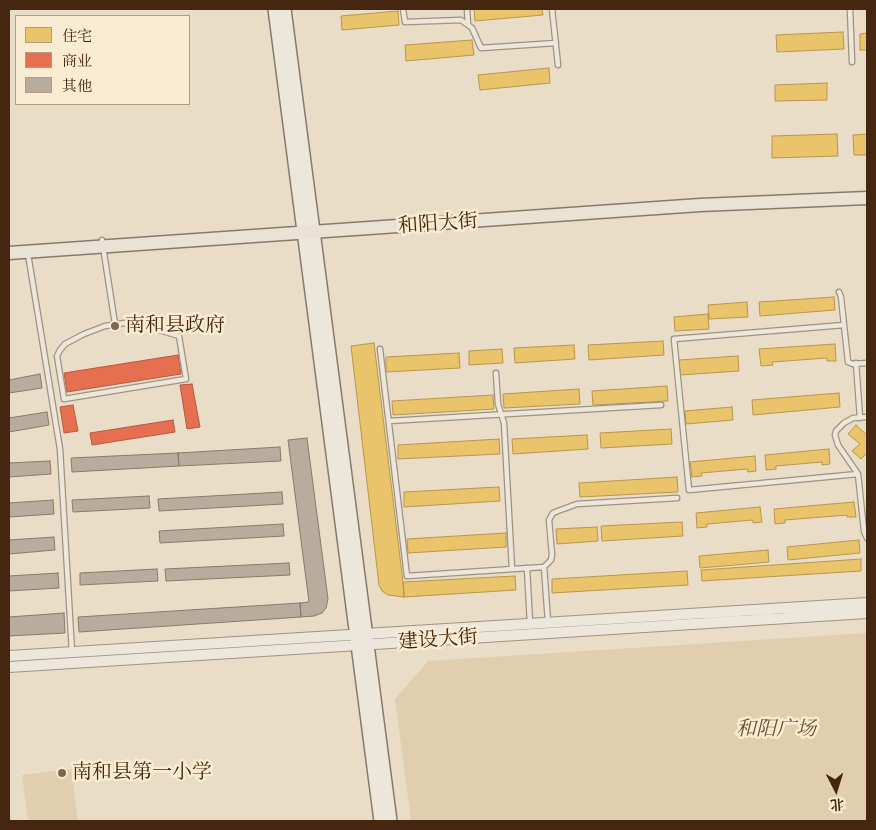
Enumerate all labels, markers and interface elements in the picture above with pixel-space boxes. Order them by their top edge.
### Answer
legend [15,15,190,105]
text: 住宅 [62,26,92,45]
text: 商业 [62,51,92,70]
text: 其他 [62,76,92,95]
street label: 和阳大街 [397,209,479,239]
place label: 南和县政府 [125,314,225,338]
marker: 南和县政府 [109,320,121,332]
street label: 建设大街 [397,625,479,655]
park label: 和阳广场 [736,718,816,742]
place label: 南和县第一小学 [72,761,212,785]
north arrow [811,765,861,815]
marker: 南和县第一小学 [56,767,68,779]
text: 北 [830,795,845,815]

